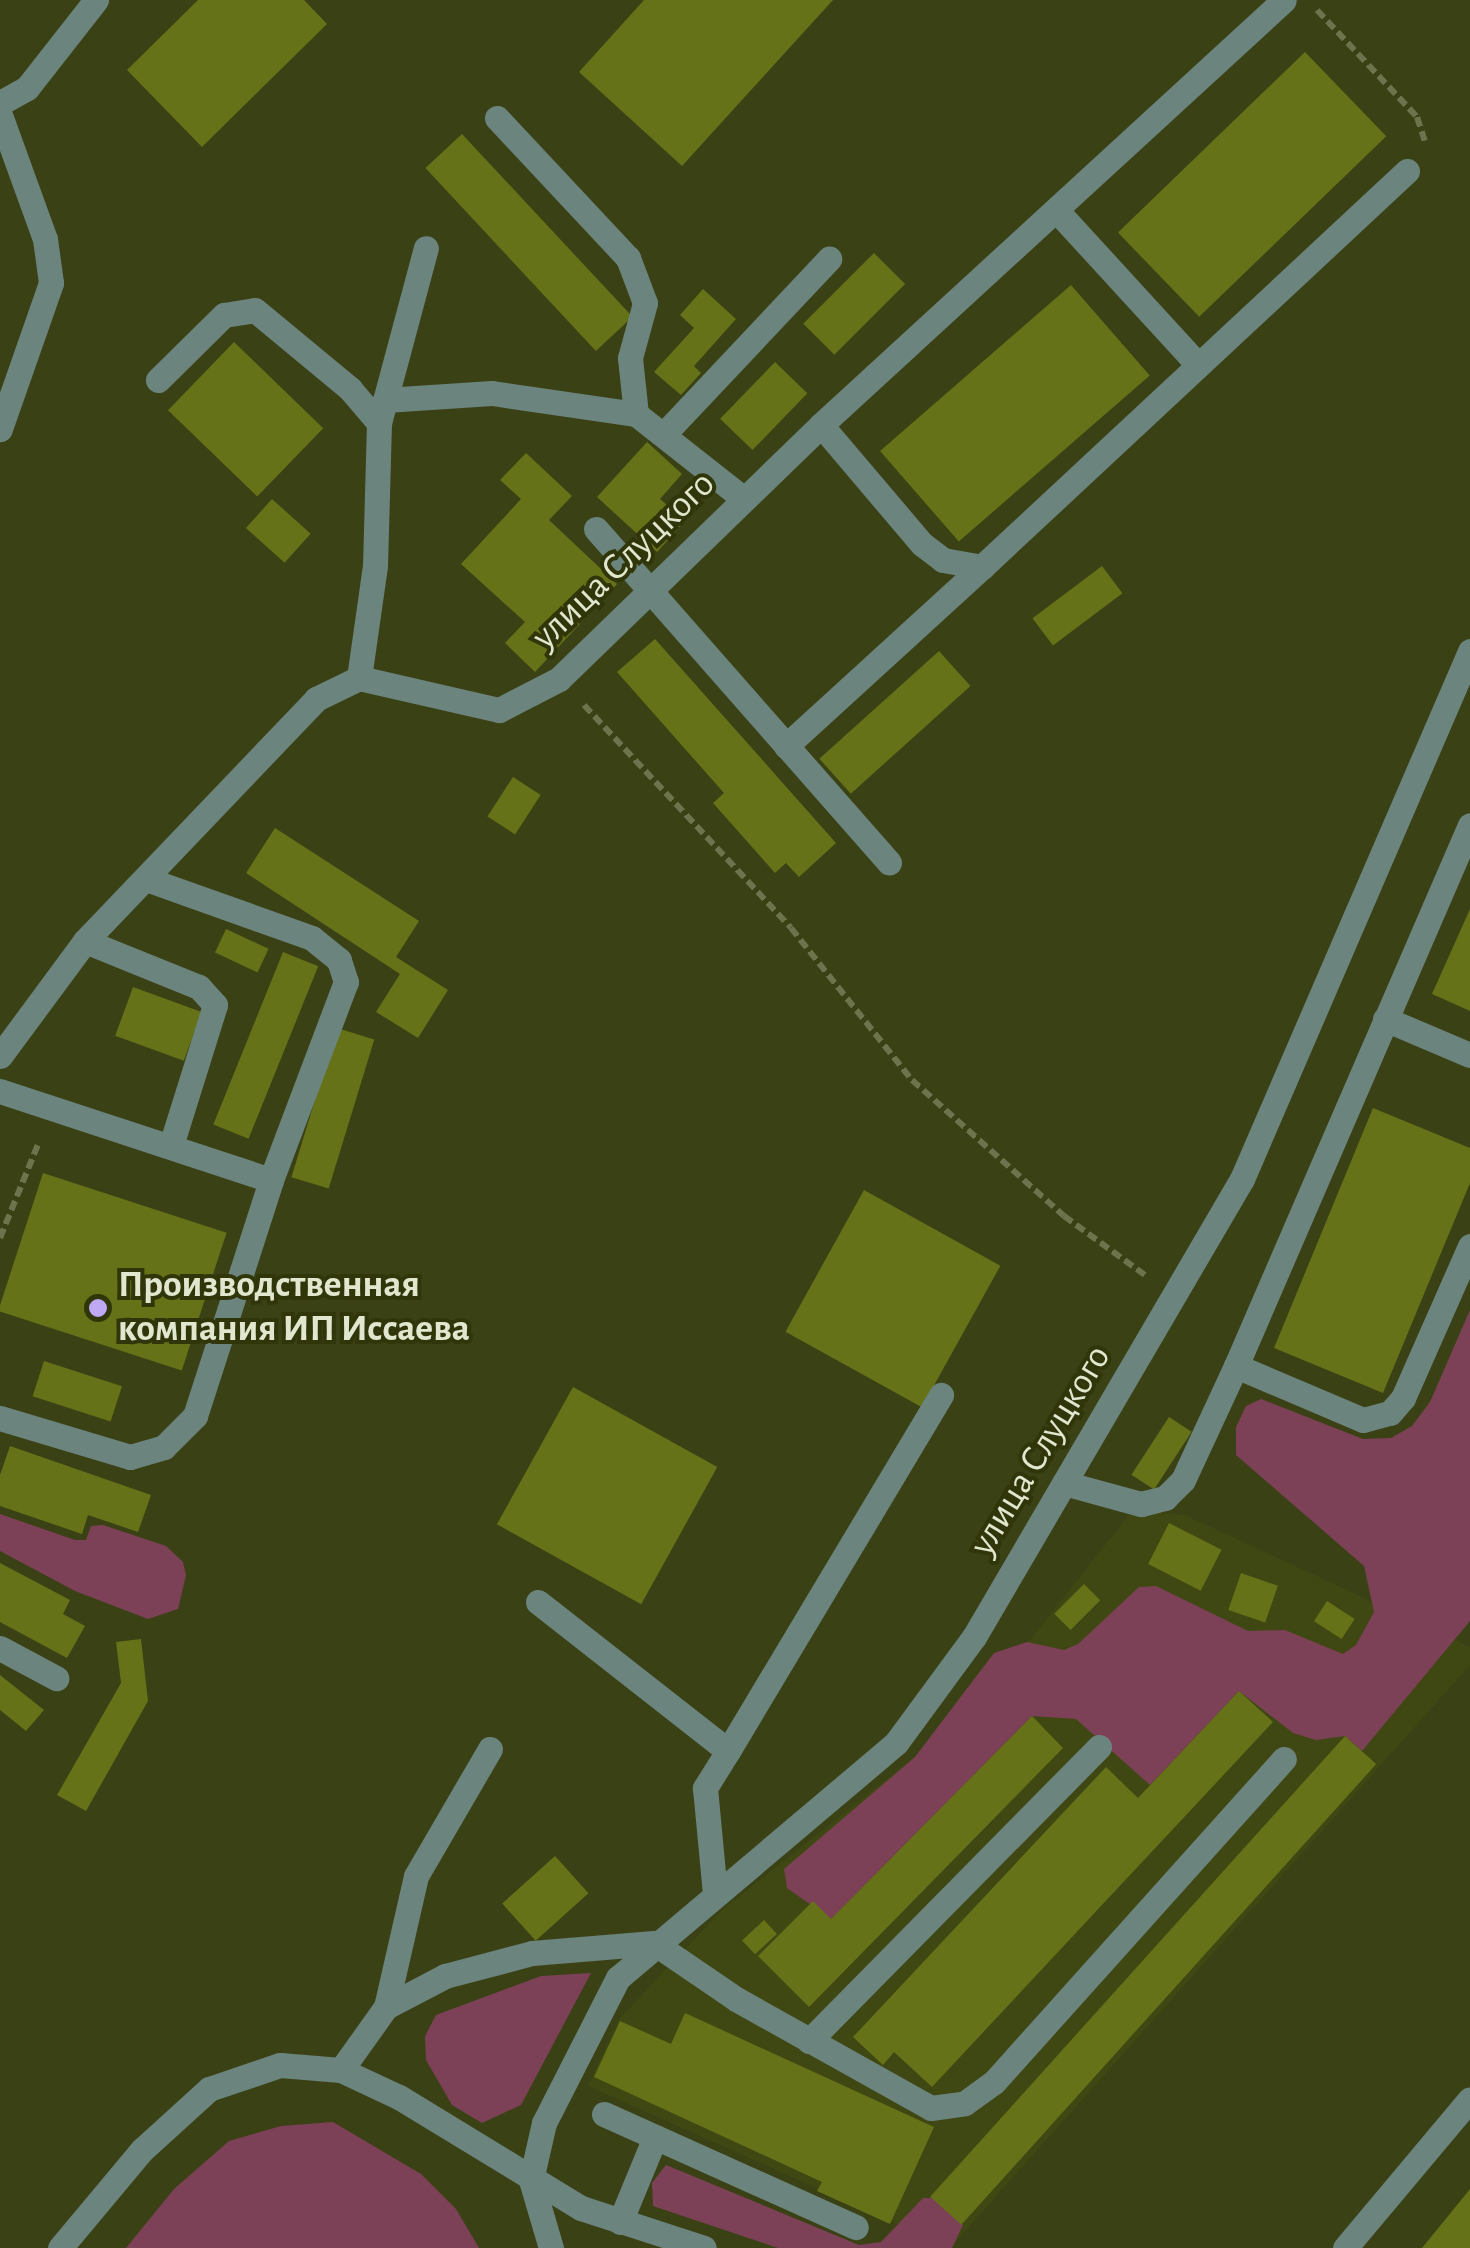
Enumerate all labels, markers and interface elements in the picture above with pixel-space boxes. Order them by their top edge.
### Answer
street label: улица Слуцкого [523,462,725,660]
place label: Производственная компания ИП Иссаева [118,1263,470,1352]
marker: Производственная компания ИП Иссаева [87,1297,109,1319]
street label: улица Слуцкого [960,1338,1122,1564]

